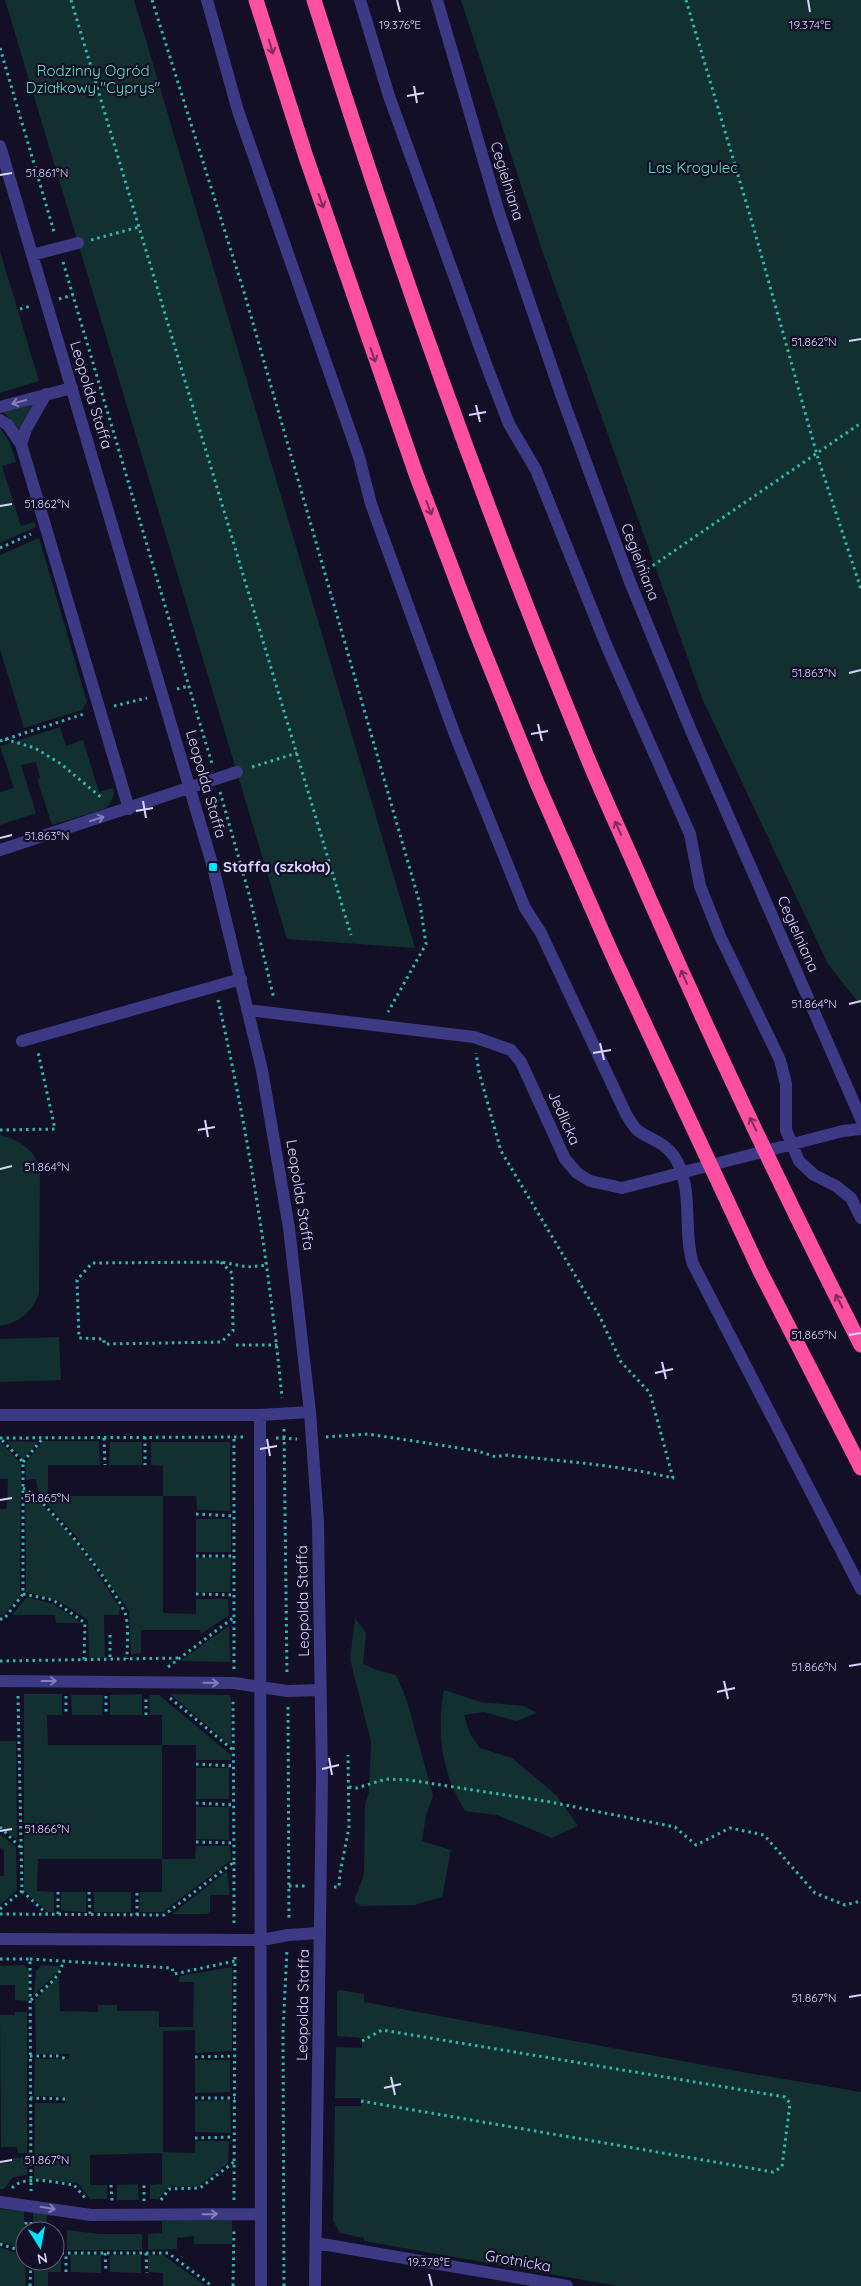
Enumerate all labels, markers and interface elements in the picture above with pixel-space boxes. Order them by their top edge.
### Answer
text: 19.376°E [379,17,421,32]
text: 19.374°E [789,17,831,32]
one-way arrow [267,38,276,54]
park label: Rodzinny Ogród Działkowy "Cyprys" [26,61,160,97]
street label: Cegielniana [486,139,528,223]
park label: Las Krogulec [648,158,738,177]
text: 51.861°N [25,165,69,180]
one-way arrow [316,193,326,209]
text: 51.862°N [791,334,837,349]
street label: Leopolda Staffa [66,339,117,451]
one-way arrow [369,347,378,362]
one-way arrow [11,397,27,407]
text: 51.862°N [24,496,70,511]
one-way arrow [424,500,434,515]
street label: Cegielniana [617,520,664,603]
text: 51.863°N [791,665,837,680]
street label: Leopolda Staffa [182,728,231,840]
one-way arrow [88,814,104,824]
one-way arrow [613,821,623,836]
text: 51.863°N [24,828,70,843]
place label: Staffa (szkoła) [223,857,330,876]
marker: Staffa (szkoła) [207,861,219,873]
street label: Cegielniana [773,893,824,975]
one-way arrow [678,970,688,985]
text: 51.864°N [791,996,837,1011]
street label: Jedlicka [544,1088,585,1148]
one-way arrow [748,1116,758,1131]
street label: Leopolda Staffa [282,1138,319,1252]
text: 51.864°N [24,1159,70,1174]
one-way arrow [834,1294,844,1309]
text: 51.865°N [791,1327,837,1342]
text: 51.865°N [24,1490,70,1505]
street label: Leopolda Staffa [292,1545,313,1657]
text: 51.866°N [791,1659,837,1674]
one-way arrow [40,1676,56,1686]
one-way arrow [202,1678,219,1688]
text: 51.866°N [24,1821,70,1836]
street label: Leopolda Staffa [292,1949,313,2061]
text: 51.867°N [792,1990,836,2005]
text: 51.867°N [25,2152,69,2167]
one-way arrow [40,2203,56,2213]
one-way arrow [202,2209,218,2219]
north arrow [15,2221,65,2271]
street label: Grotnicka [484,2245,553,2276]
text: N [36,2249,49,2269]
text: 19.378°E [408,2254,450,2269]

